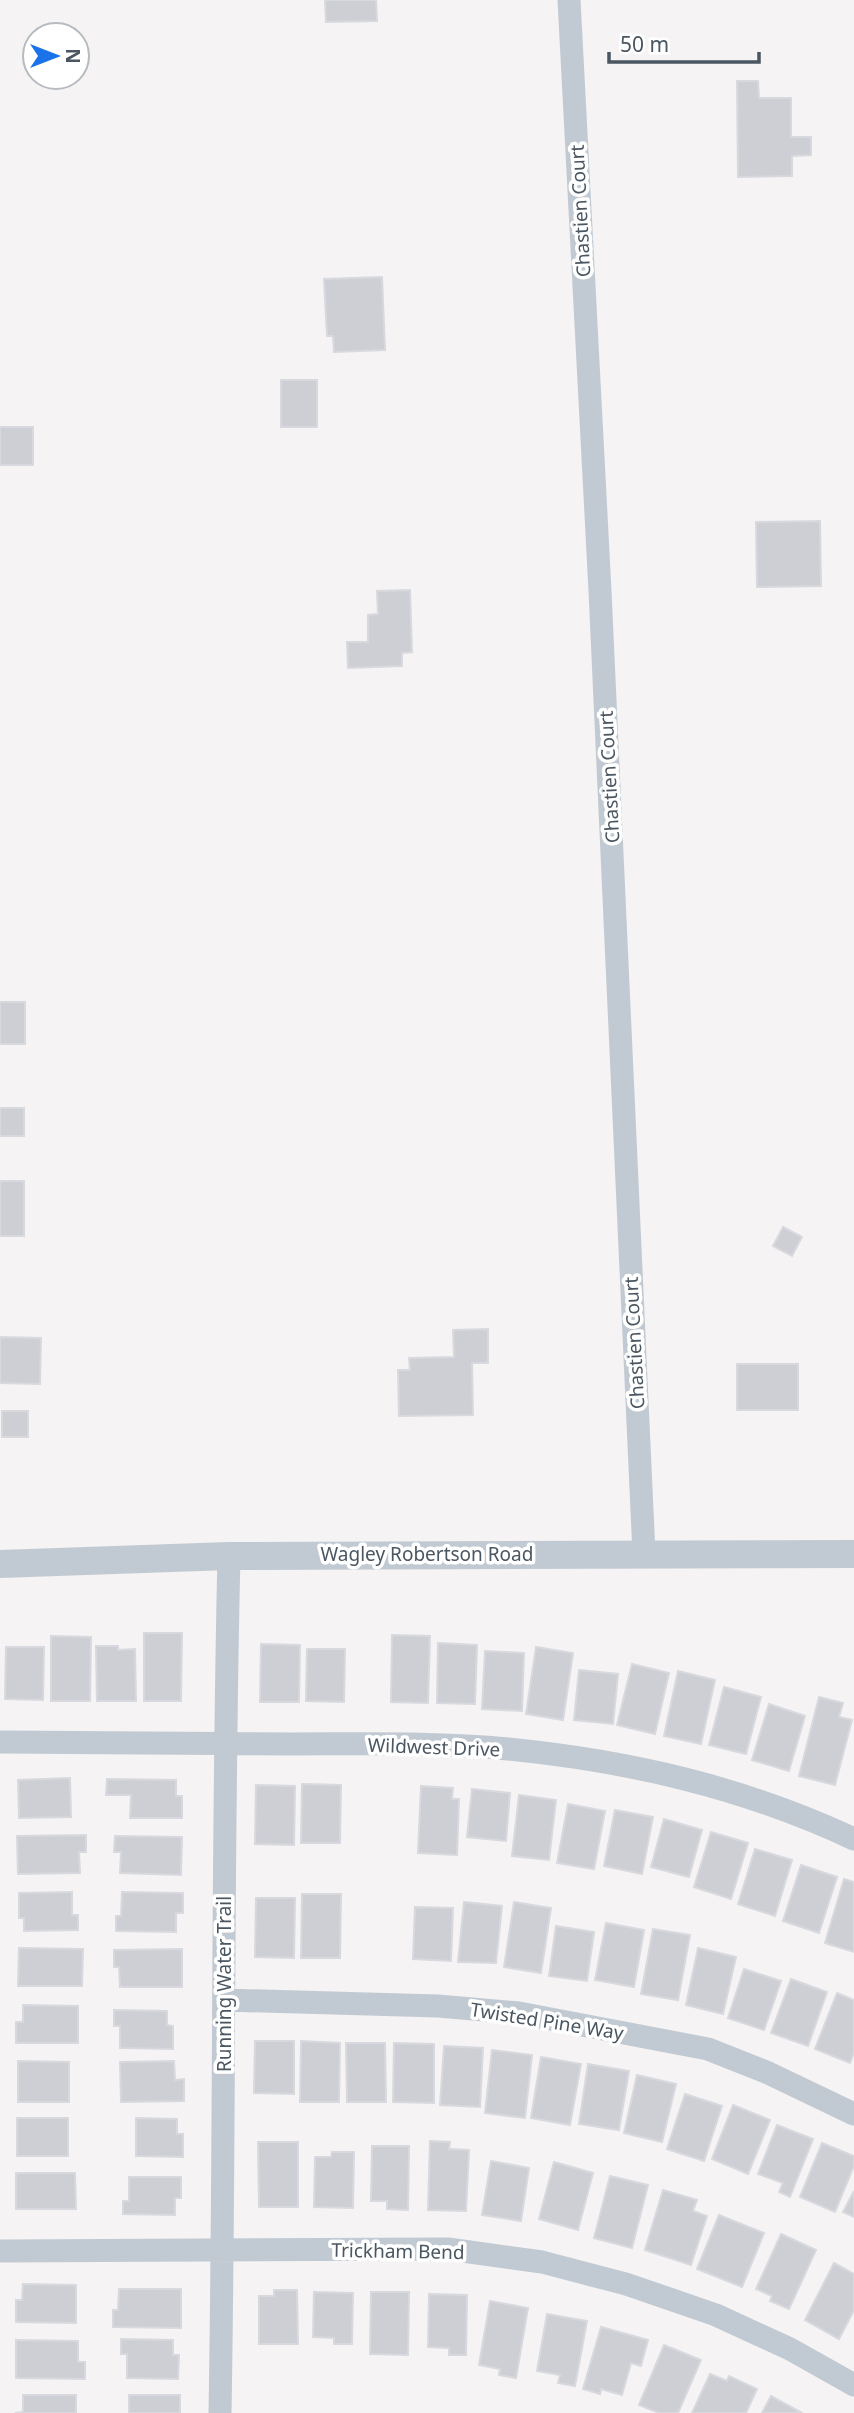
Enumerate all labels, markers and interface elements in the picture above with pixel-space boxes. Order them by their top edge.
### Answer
north arrow [21,21,91,91]
scale bar [609,21,760,65]
text: 50 m [620,30,669,58]
text: N [60,48,86,64]
street label: Chastien Court [564,144,596,278]
street label: Chastien Court [593,710,625,844]
street label: Chastien Court [618,1276,650,1410]
street label: Wagley Robertson Road [321,1541,533,1567]
street label: Wildwest Drive [367,1732,501,1762]
street label: Running Water Trail [211,1896,237,2072]
street label: Twisted Pine Way [469,1996,626,2046]
street label: Trickham Bend [331,2237,465,2265]

